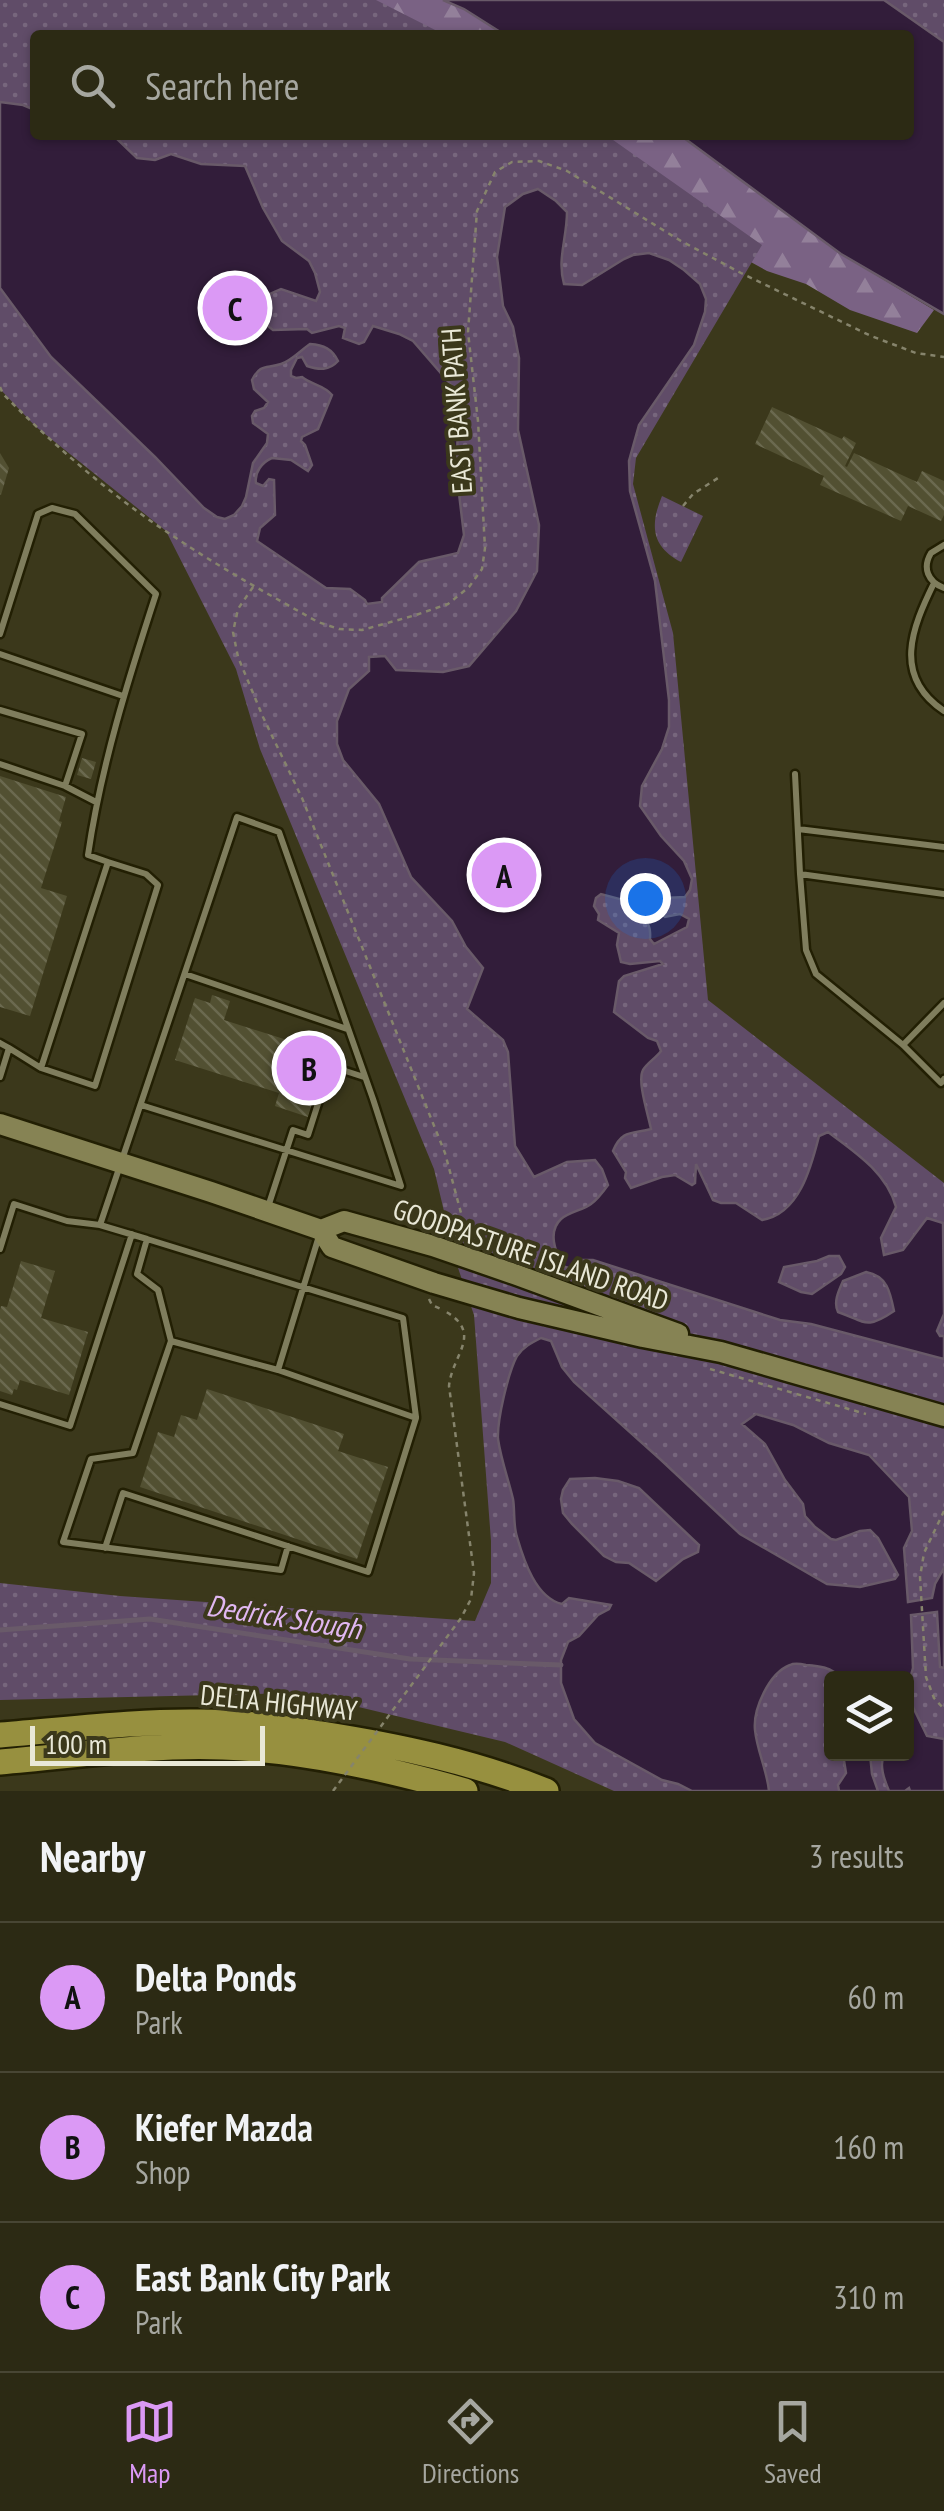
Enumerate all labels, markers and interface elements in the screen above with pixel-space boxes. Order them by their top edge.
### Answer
search box [30,30,914,140]
icon: search [65,58,120,113]
text: Search here [145,61,299,110]
pin: C [202,270,268,346]
street label: EAST BANK PATH [432,327,480,495]
pin: A [472,838,536,912]
your location [620,873,671,924]
pin: B [276,1030,342,1106]
street label: GOODPASTURE ISLAND ROAD [388,1190,674,1318]
water label: Dedrick Slough [204,1585,366,1648]
map controls [824,1671,914,1761]
button: layers [824,1671,914,1761]
street label: DELTA HIGHWAY [199,1675,360,1729]
scale bar [30,1721,265,1766]
text: 100 m [45,1725,107,1762]
text: Nearby [40,1829,145,1884]
text: 3 results [809,1835,904,1877]
text: Delta Ponds [135,1952,297,2001]
text: A [64,1976,81,2018]
text: 60 m [848,1976,904,2018]
text: Park [135,2001,183,2043]
text: Kiefer Mazda [135,2102,313,2151]
text: B [65,2126,80,2168]
text: 160 m [833,2126,904,2168]
text: Shop [135,2151,191,2193]
text: East Bank City Park [135,2252,390,2301]
text: C [65,2276,80,2318]
text: 310 m [833,2276,904,2318]
text: Park [135,2301,183,2343]
tab: Map [122,2394,177,2491]
tab: Directions [422,2394,519,2491]
tab: Saved [764,2394,822,2491]

